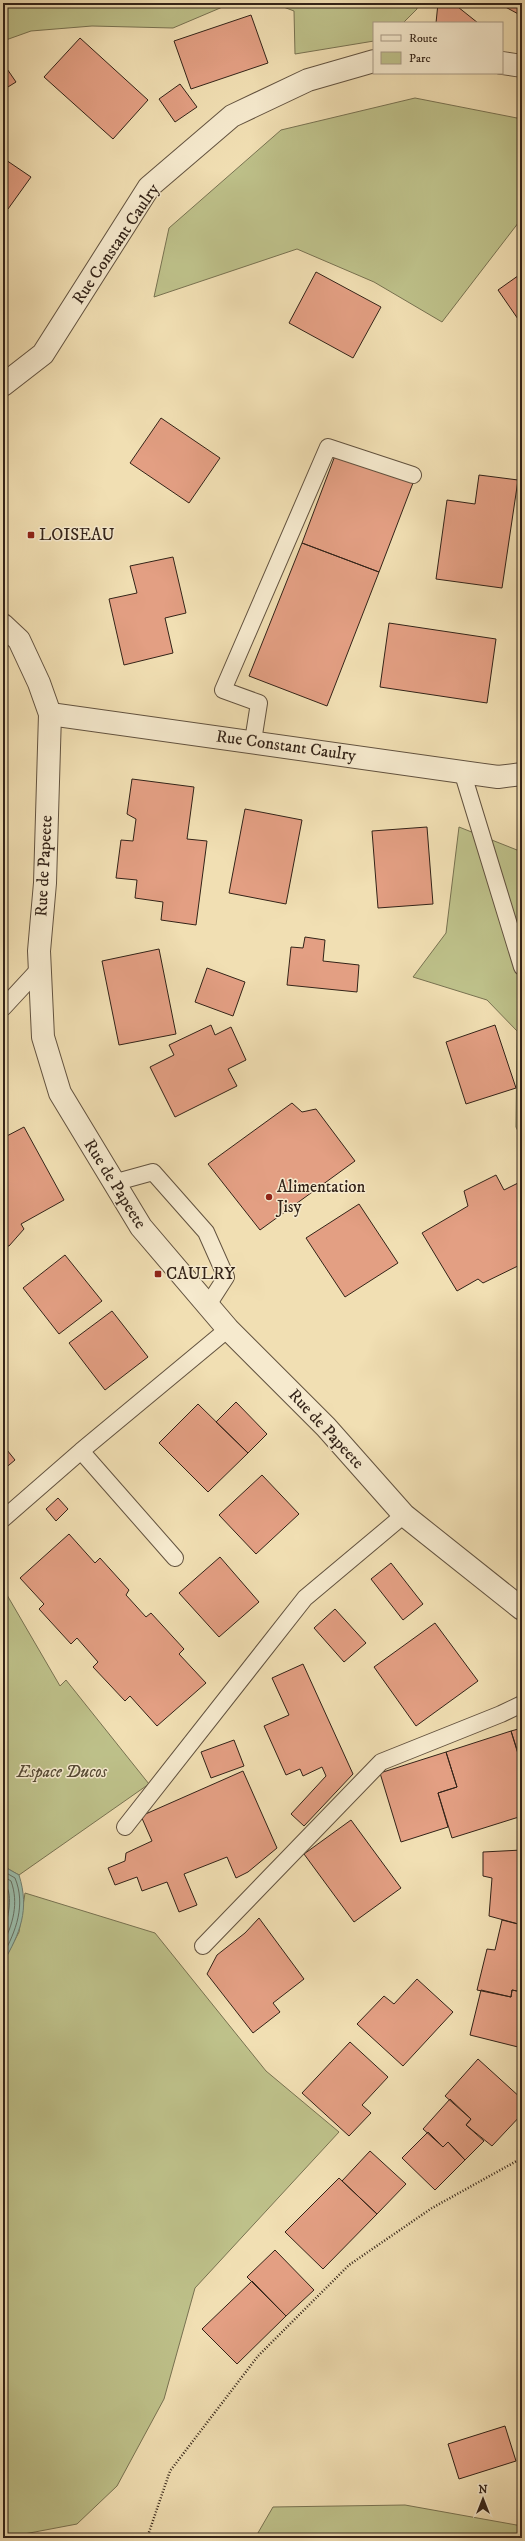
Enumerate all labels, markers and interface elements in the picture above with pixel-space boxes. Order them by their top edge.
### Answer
legend [373,22,503,74]
text: Route [409,31,437,46]
text: Parc [409,51,431,66]
street label: Rue Constant Caulry [67,179,165,309]
place label: LOISEAU [39,524,115,546]
marker: LOISEAU [26,530,36,540]
street label: Rue Constant Caulry [215,725,358,767]
street label: Rue de Papeete [30,815,58,917]
street label: Rue de Papeete [79,1135,151,1233]
place label: Alimentation Jisy [275,1176,366,1218]
marker: Alimentation Jisy [264,1192,274,1202]
place label: CAULRY [166,1263,235,1285]
marker: CAULRY [153,1269,163,1279]
street label: Rue de Papeete [283,1384,369,1474]
park label: Espace Ducos [16,1761,108,1783]
north arrow [463,2479,503,2519]
text: N [478,2483,488,2497]

